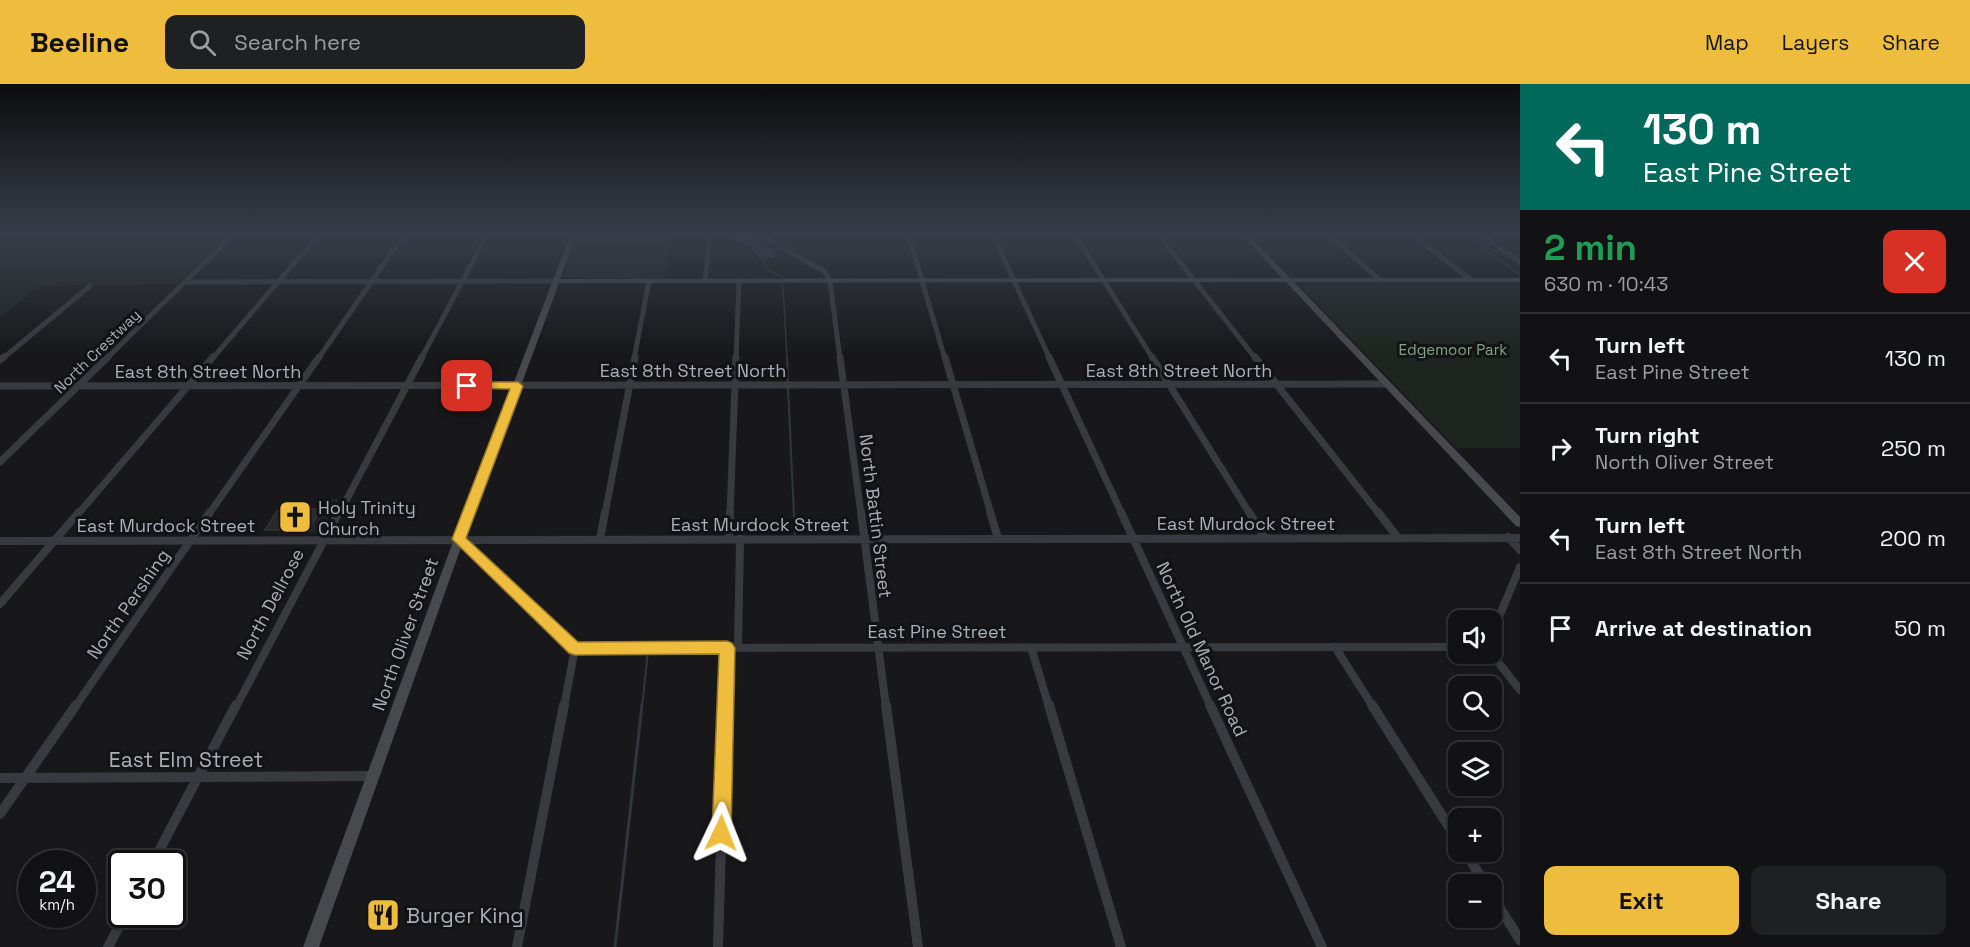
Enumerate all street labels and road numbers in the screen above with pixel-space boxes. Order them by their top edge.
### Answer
street label: North Crestway [50,305,144,397]
street label: East 8th Street North [600,359,786,382]
street label: East 8th Street North [1086,359,1272,382]
street label: East 8th Street North [115,360,301,383]
street label: North Battin Street [855,433,897,599]
street label: East Murdock Street [1157,512,1335,535]
street label: East Murdock Street [671,513,849,536]
street label: East Murdock Street [77,514,255,537]
street label: North Dellrose [231,544,309,664]
street label: North Pershing [82,545,174,663]
street label: North Oliver Street [367,554,443,714]
street label: North Old Manor Road [1151,558,1253,740]
street label: East Pine Street [867,620,1007,643]
street label: East Elm Street [109,746,263,773]

